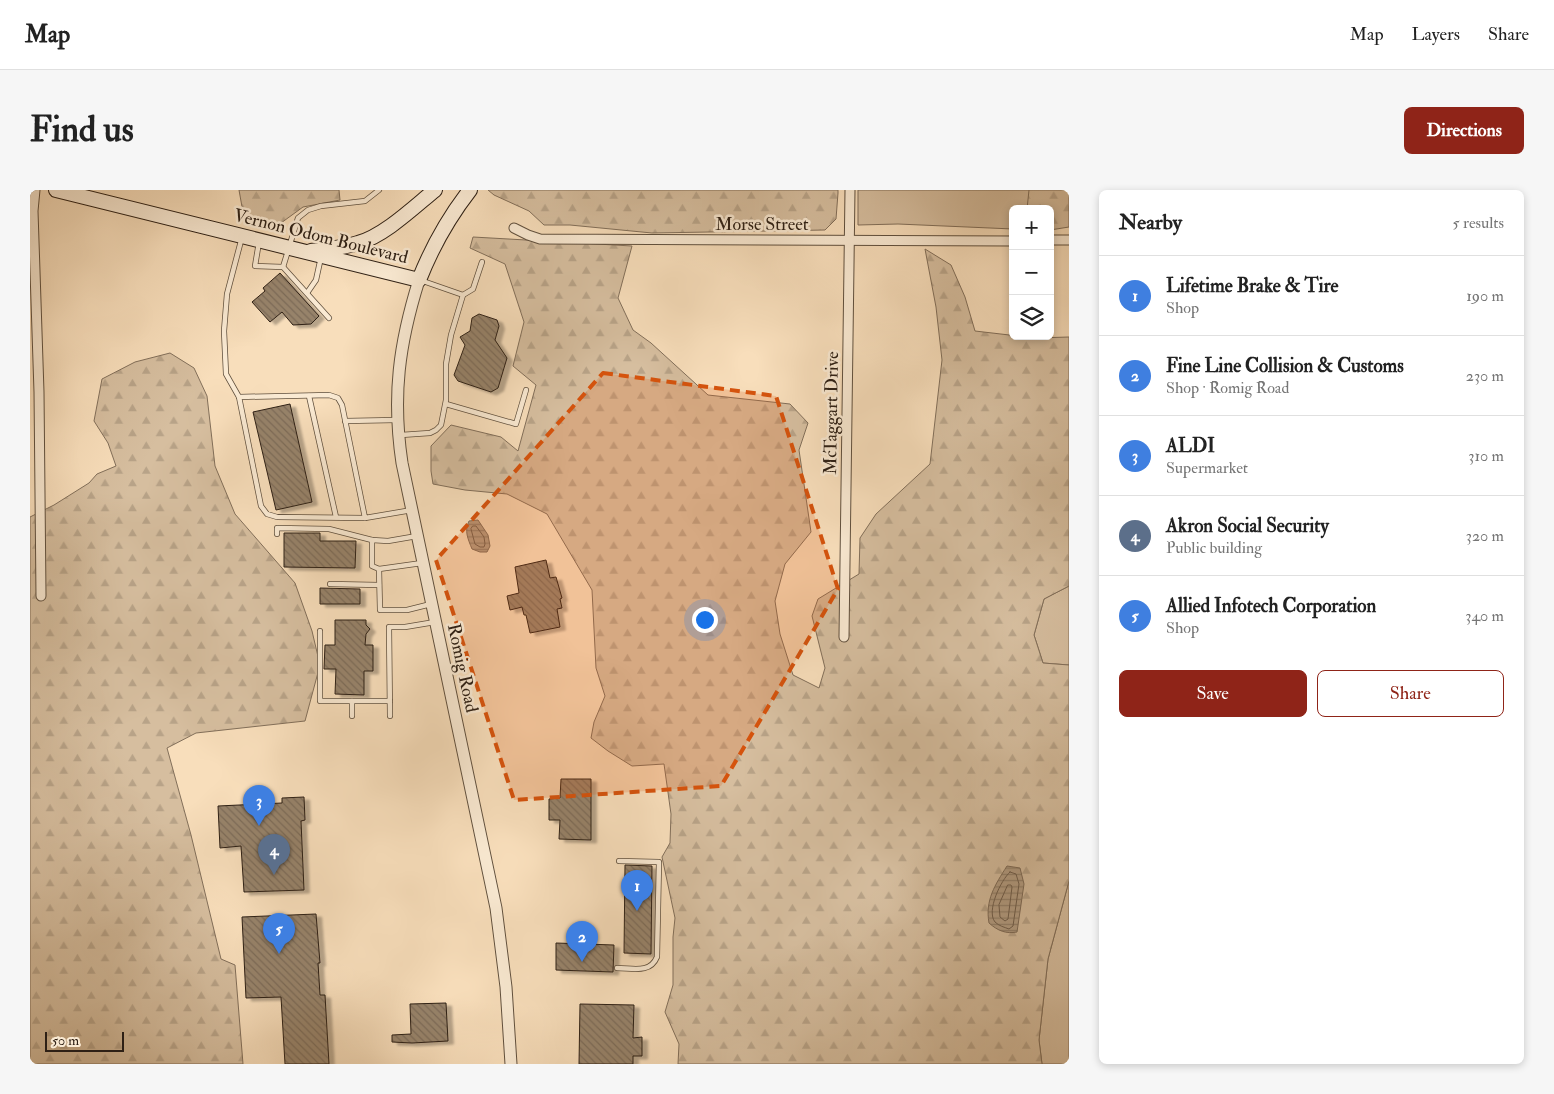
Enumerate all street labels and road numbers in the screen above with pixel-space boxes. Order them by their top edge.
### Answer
street label: Vernon Odom Boulevard [231,204,411,269]
street label: Morse Street [715,213,809,236]
street label: McTaggart Drive [819,351,844,475]
street label: Romig Road [442,621,483,715]

